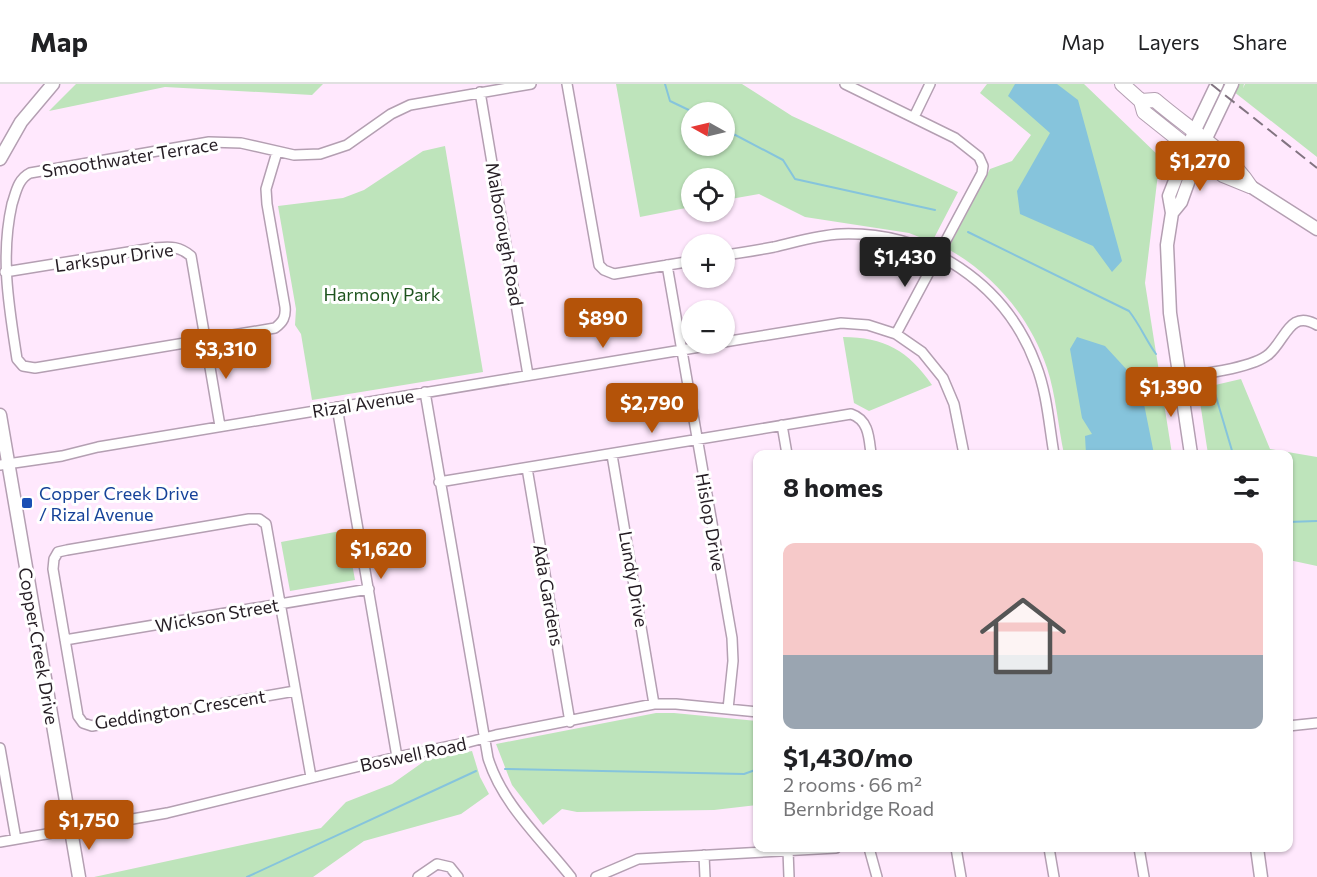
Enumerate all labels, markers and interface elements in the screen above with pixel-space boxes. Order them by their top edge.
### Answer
text: Map [30,24,88,58]
text: Map [1061,29,1105,54]
text: Layers [1138,29,1200,54]
text: Share [1233,29,1287,54]
north arrow [681,102,735,156]
map controls [681,102,735,354]
street label: Smoothwater Terrace [40,132,220,182]
pin: $1,270 [1151,141,1249,192]
text: $1,270 [1170,148,1230,172]
street label: Malborough Road [482,160,528,308]
button: locate [681,168,735,222]
button: + [681,234,735,288]
pin: $1,430 [856,237,954,288]
street label: Larkspur Drive [53,238,175,276]
text: $1,430 [874,244,936,268]
park label: Harmony Park [323,283,441,305]
pin: $890 [567,298,639,349]
button: − [681,300,735,354]
text: $890 [578,305,628,329]
pin: $3,310 [177,329,275,380]
text: $3,310 [195,336,257,360]
pin: $1,390 [1122,367,1220,418]
text: $1,390 [1140,374,1202,398]
pin: $2,790 [603,383,701,434]
street label: Rizal Avenue [310,384,416,422]
text: $2,790 [620,390,684,414]
icon: filters [1230,470,1263,503]
street label: Hislop Drive [692,471,730,573]
text: 8 homes [783,471,883,502]
place label: Copper Creek Drive / Rizal Avenue [39,482,198,525]
marker: Copper Creek Drive / Rizal Avenue [20,496,34,510]
pin: $1,620 [332,529,430,580]
street label: Lundy Drive [615,529,653,629]
text: $1,620 [350,536,412,560]
street label: Ada Gardens [529,542,569,648]
street label: Copper Creek Drive [14,566,64,726]
icon: home [969,582,1077,690]
street label: Wickson Street [153,593,281,637]
street label: Geddington Crescent [93,685,267,733]
street label: Boswell Road [358,732,468,776]
text: $1,430/mo [783,741,913,772]
text: 2 rooms · 66 m² [783,772,922,796]
text: Bernbridge Road [783,796,934,820]
pin: $1,750 [40,800,138,851]
text: $1,750 [58,807,120,831]

